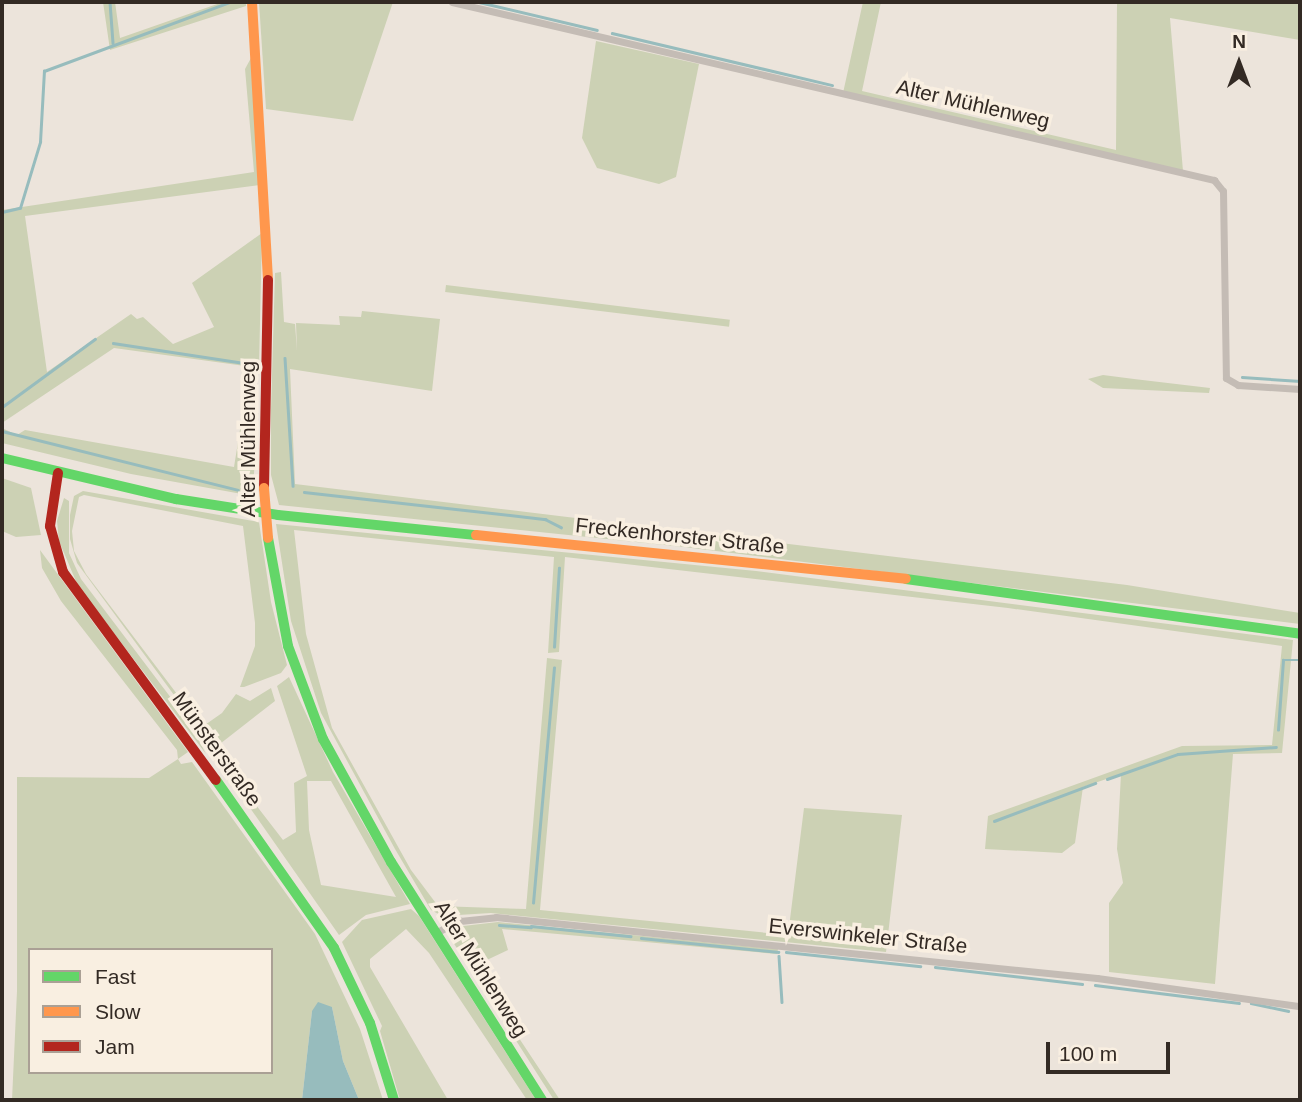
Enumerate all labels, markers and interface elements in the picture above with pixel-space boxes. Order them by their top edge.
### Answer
north arrow [1204,28,1274,98]
text: N [1232,31,1246,52]
street label: Alter Mühlenweg [894,74,1052,134]
street label: Alter Mühlenweg [235,361,261,517]
street label: Freckenhorster Straße [574,512,786,560]
street label: Münsterstraße [167,687,267,811]
street label: Alter Mühlenweg [429,896,533,1042]
street label: Everswinkeler Straße [767,913,969,959]
legend [28,948,273,1074]
text: Fast [95,965,136,988]
text: Slow [95,1000,141,1023]
scale bar [1050,1028,1174,1072]
text: Jam [95,1035,135,1058]
text: 100 m [1059,1042,1117,1065]

